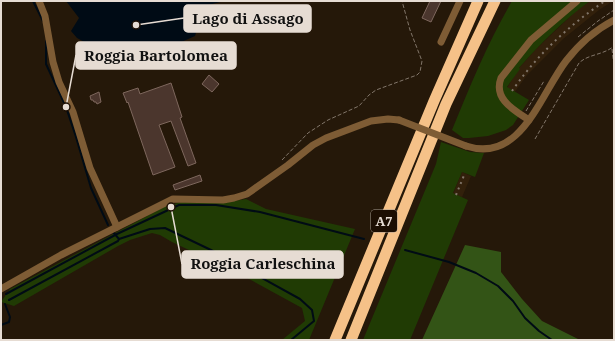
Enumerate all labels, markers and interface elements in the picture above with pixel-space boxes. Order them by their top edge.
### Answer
callout: Lago di Assago [184,5,311,32]
text: Lago di Assago [192,8,304,28]
callout: Roggia Bartolomea [76,42,236,69]
text: Roggia Bartolomea [84,45,228,65]
road number: A7 [371,210,397,232]
callout: Roggia Carleschina [182,251,343,278]
text: Roggia Carleschina [190,253,336,273]

